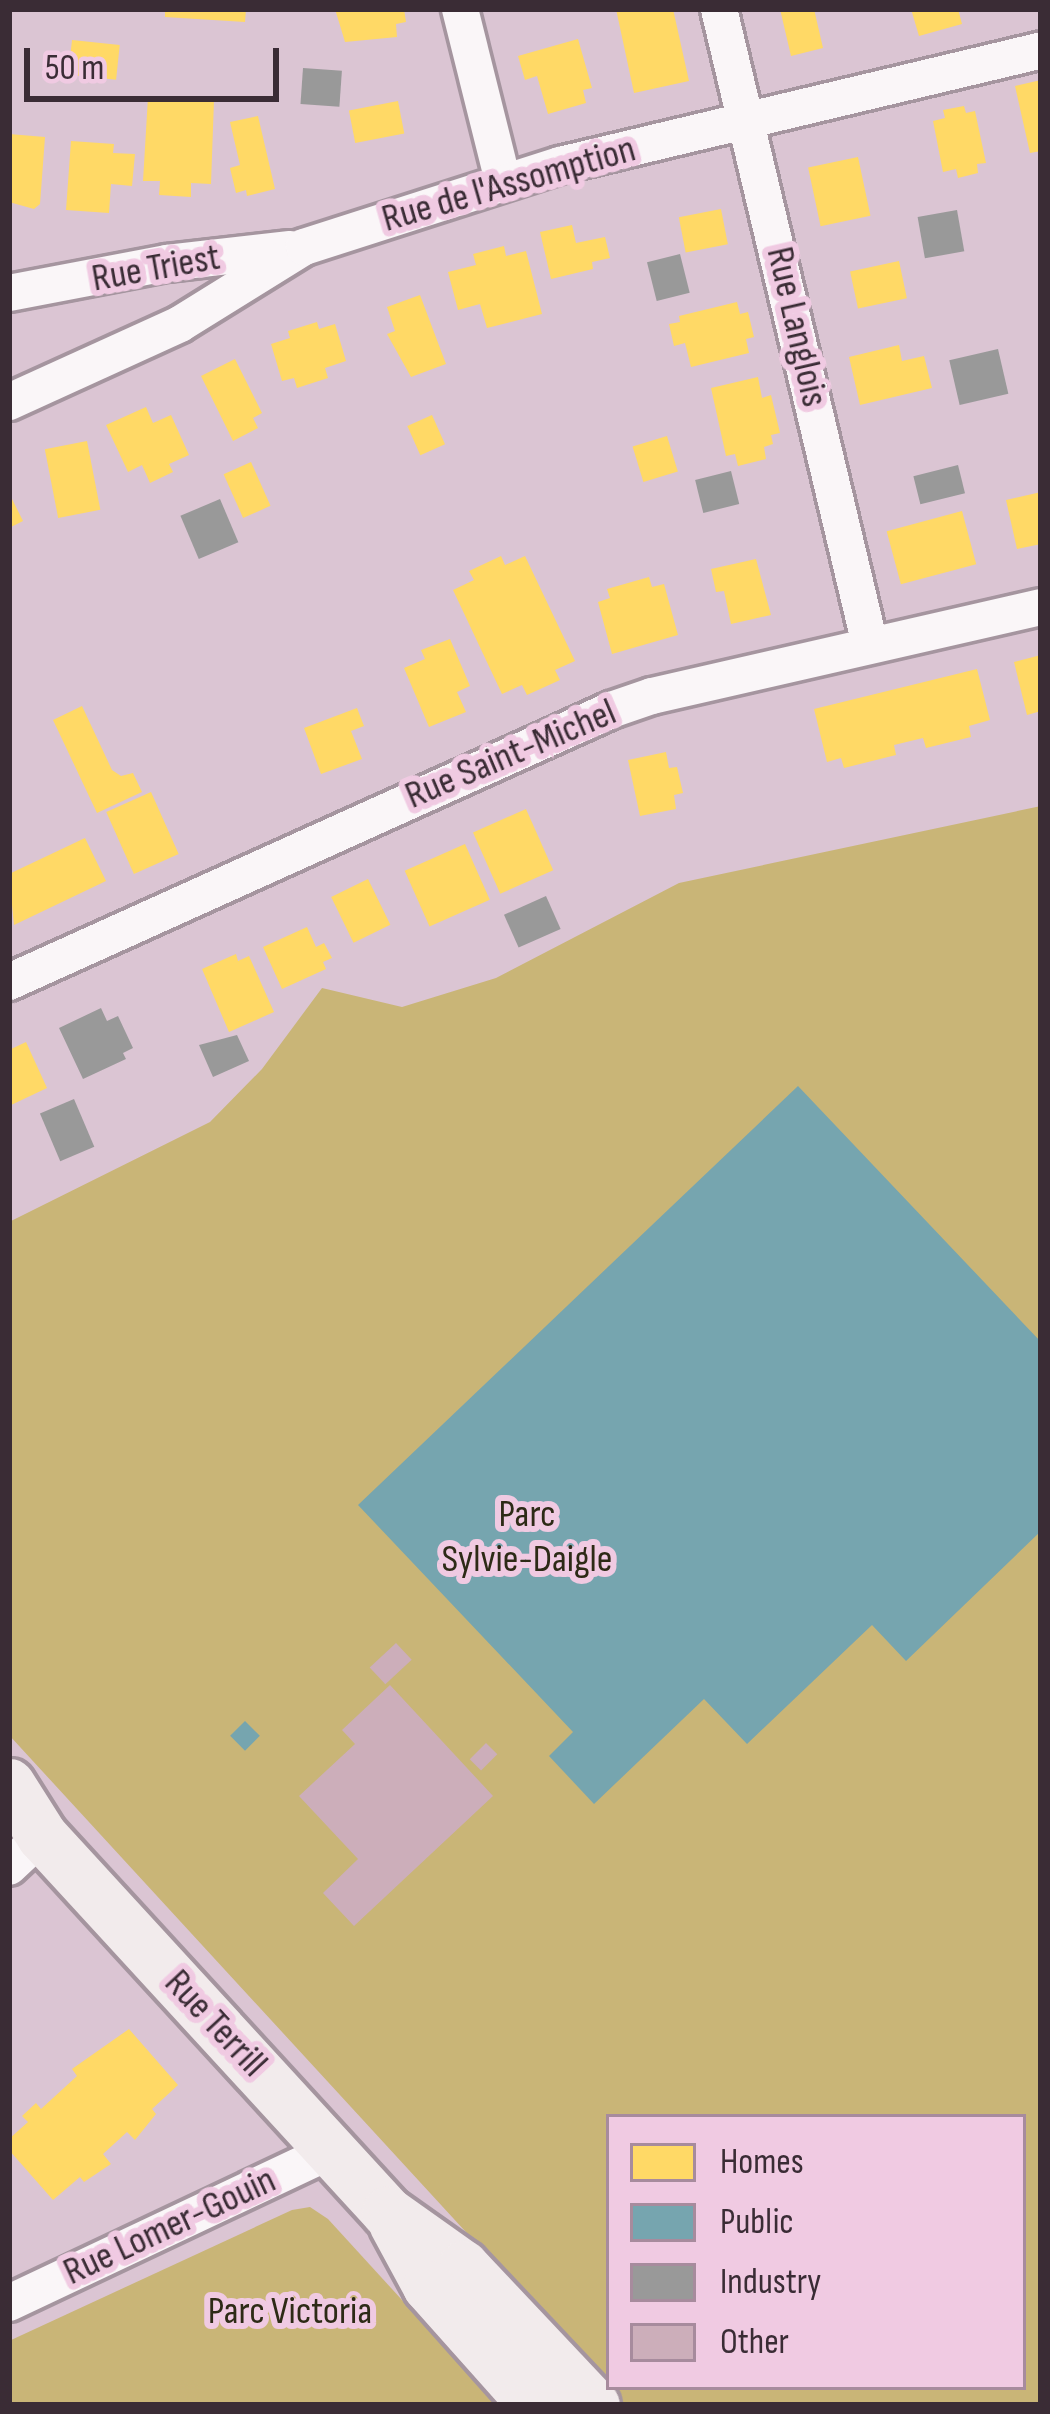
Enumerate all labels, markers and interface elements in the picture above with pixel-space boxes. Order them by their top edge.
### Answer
scale bar [30,24,285,98]
text: 50 m [45,47,104,90]
street label: Rue de l'Assomption [377,126,641,244]
street label: Rue Triest [88,235,224,303]
street label: Rue Langlois [755,243,837,411]
street label: Rue Saint-Michel [399,690,623,820]
park label: Parc Sylvie-Daigle [442,1493,612,1584]
street label: Rue Terrill [154,1961,276,2087]
legend [606,2114,1026,2390]
text: Homes [720,2141,804,2184]
street label: Rue Lomer-Gouin [57,2158,283,2296]
text: Public [720,2201,794,2244]
text: Industry [720,2261,821,2304]
park label: Parc Victoria [208,2289,372,2335]
text: Other [720,2321,789,2364]

